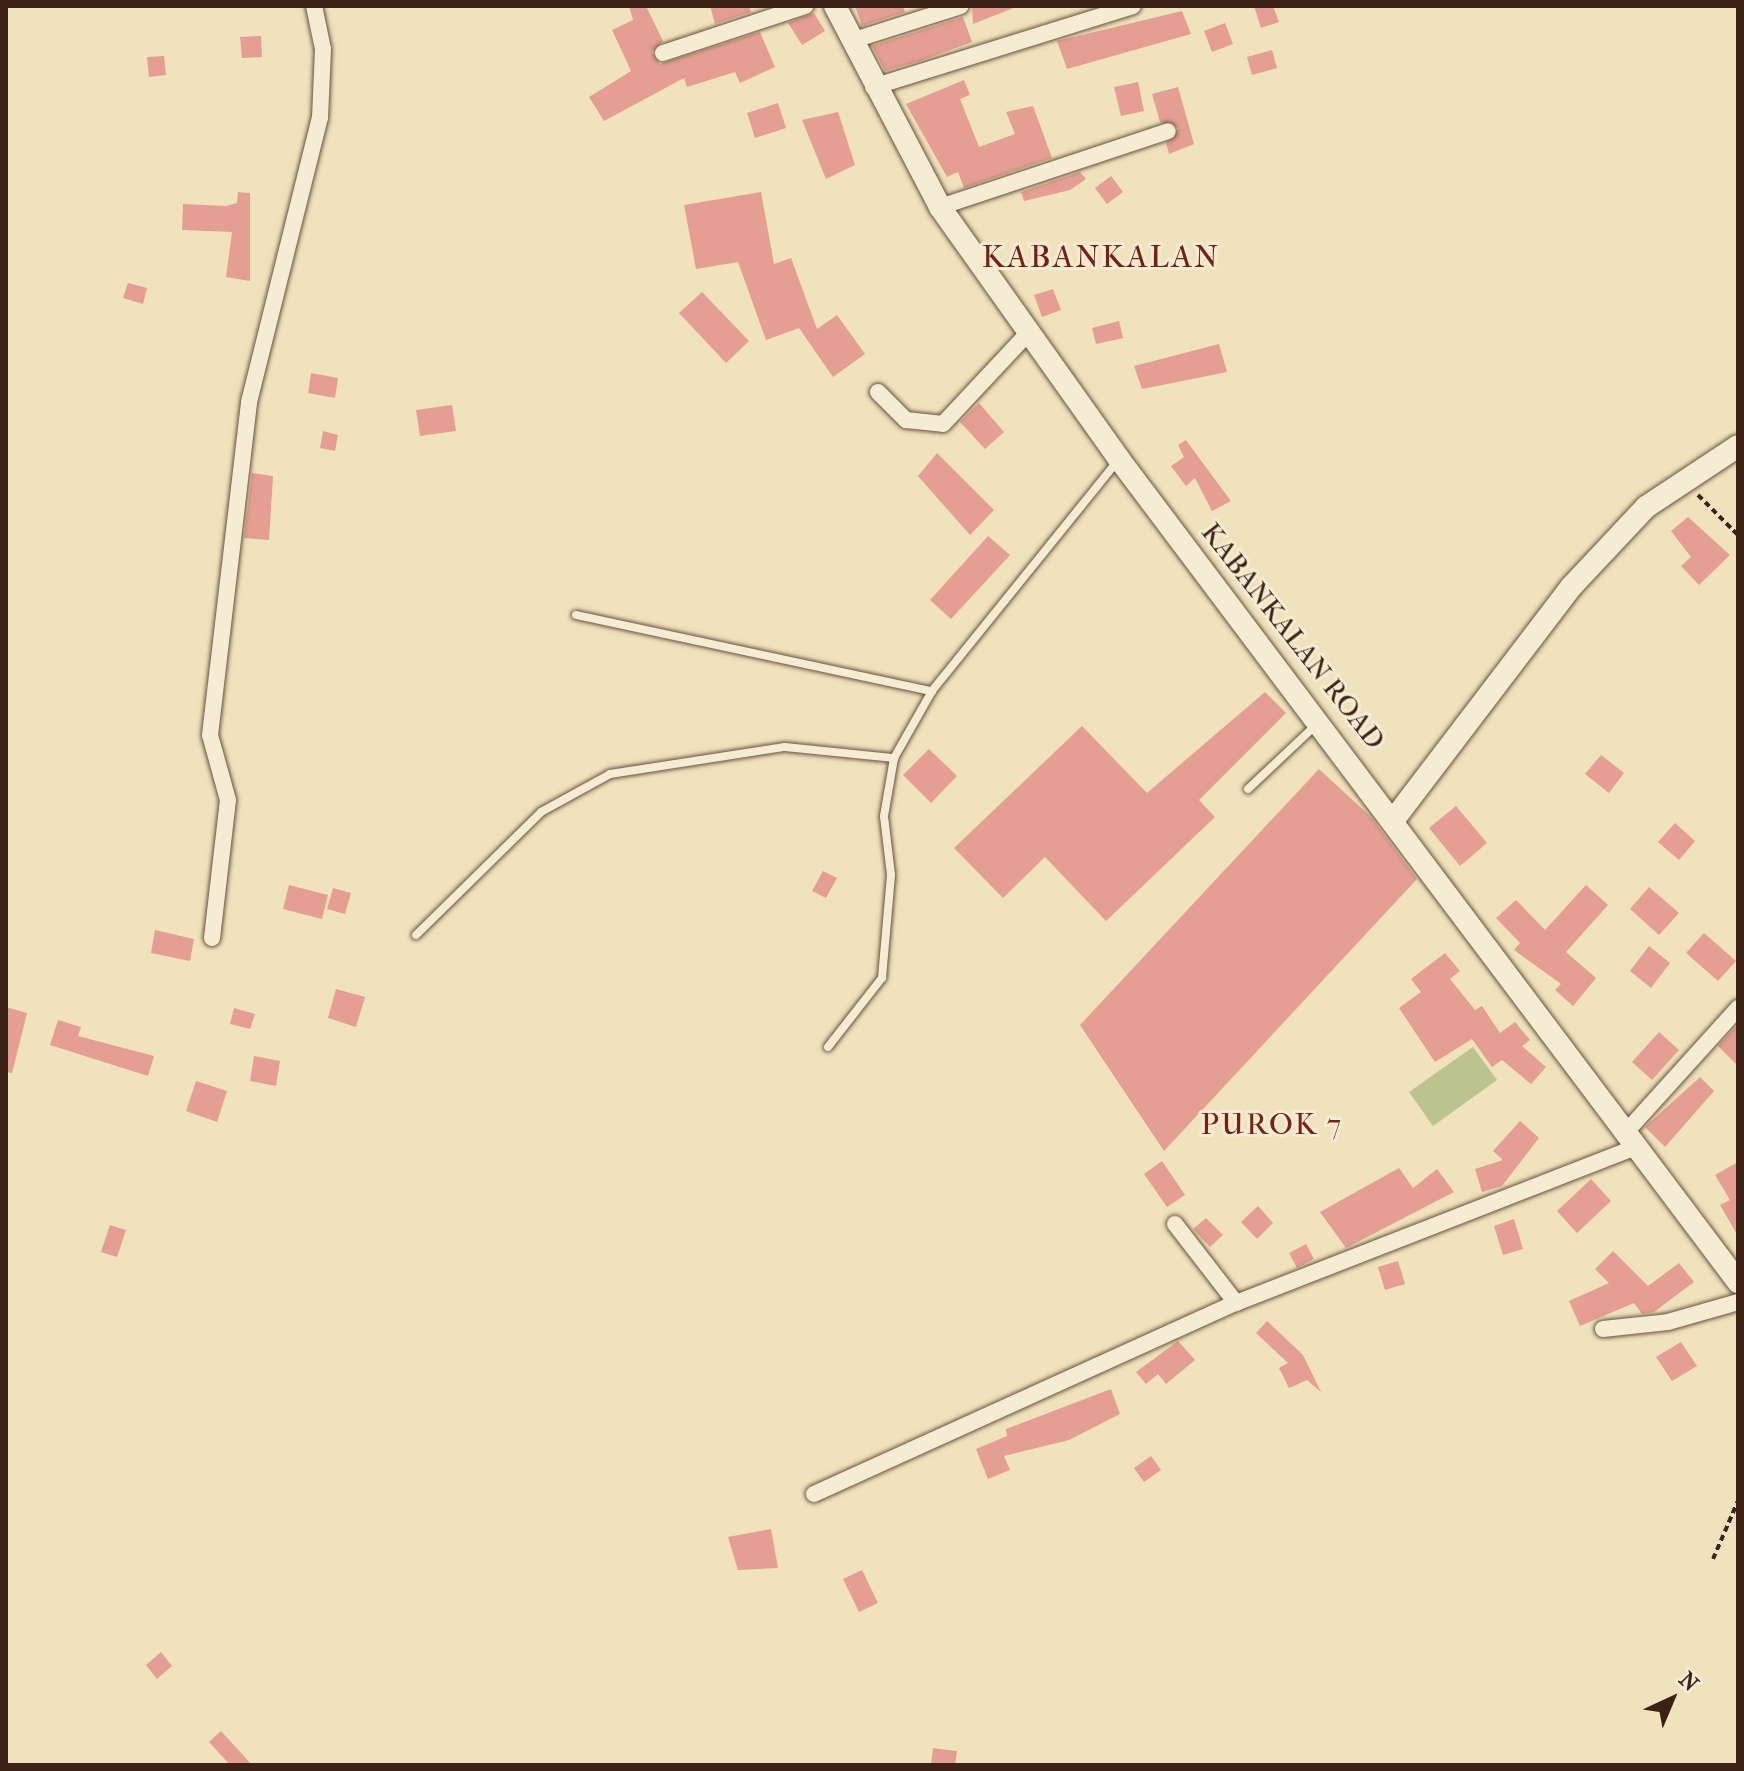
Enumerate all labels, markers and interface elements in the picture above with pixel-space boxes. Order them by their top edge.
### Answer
district label: KABANKALAN [982,238,1220,276]
street label: KABANKALAN ROAD [1194,516,1392,756]
district label: PUROK 7 [1201,1107,1343,1143]
north arrow [1632,1659,1712,1739]
text: N [1674,1667,1704,1697]

